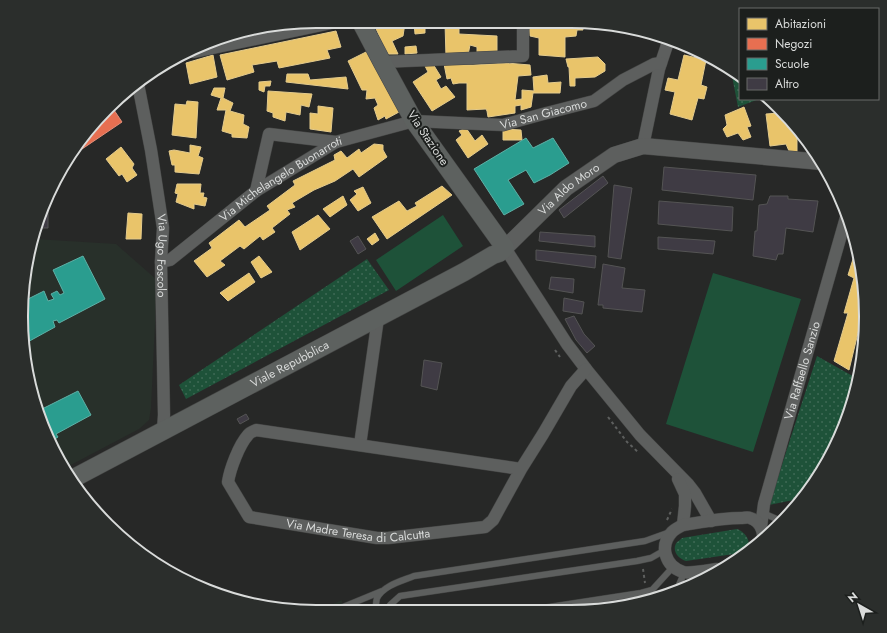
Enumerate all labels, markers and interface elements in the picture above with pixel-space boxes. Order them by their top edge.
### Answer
legend [739,8,879,100]
text: Abitazioni [775,15,826,33]
text: Negozi [775,35,812,53]
text: Scuole [775,55,809,73]
text: Altro [775,75,799,93]
street label: Via San Giacomo [498,94,589,134]
street label: Via Stazione [403,107,453,169]
street label: Via Michelangelo Buonarroti [215,132,344,226]
street label: Via Aldo Moro [534,158,604,220]
street label: Via Ugo Foscolo [152,213,172,298]
street label: Via Raffaello Sanzio [780,319,825,422]
street label: Viale Repubblica [247,336,332,392]
street label: Via Madre Teresa di Calcutta [285,514,431,547]
north arrow [839,585,879,625]
text: N [844,588,861,606]

